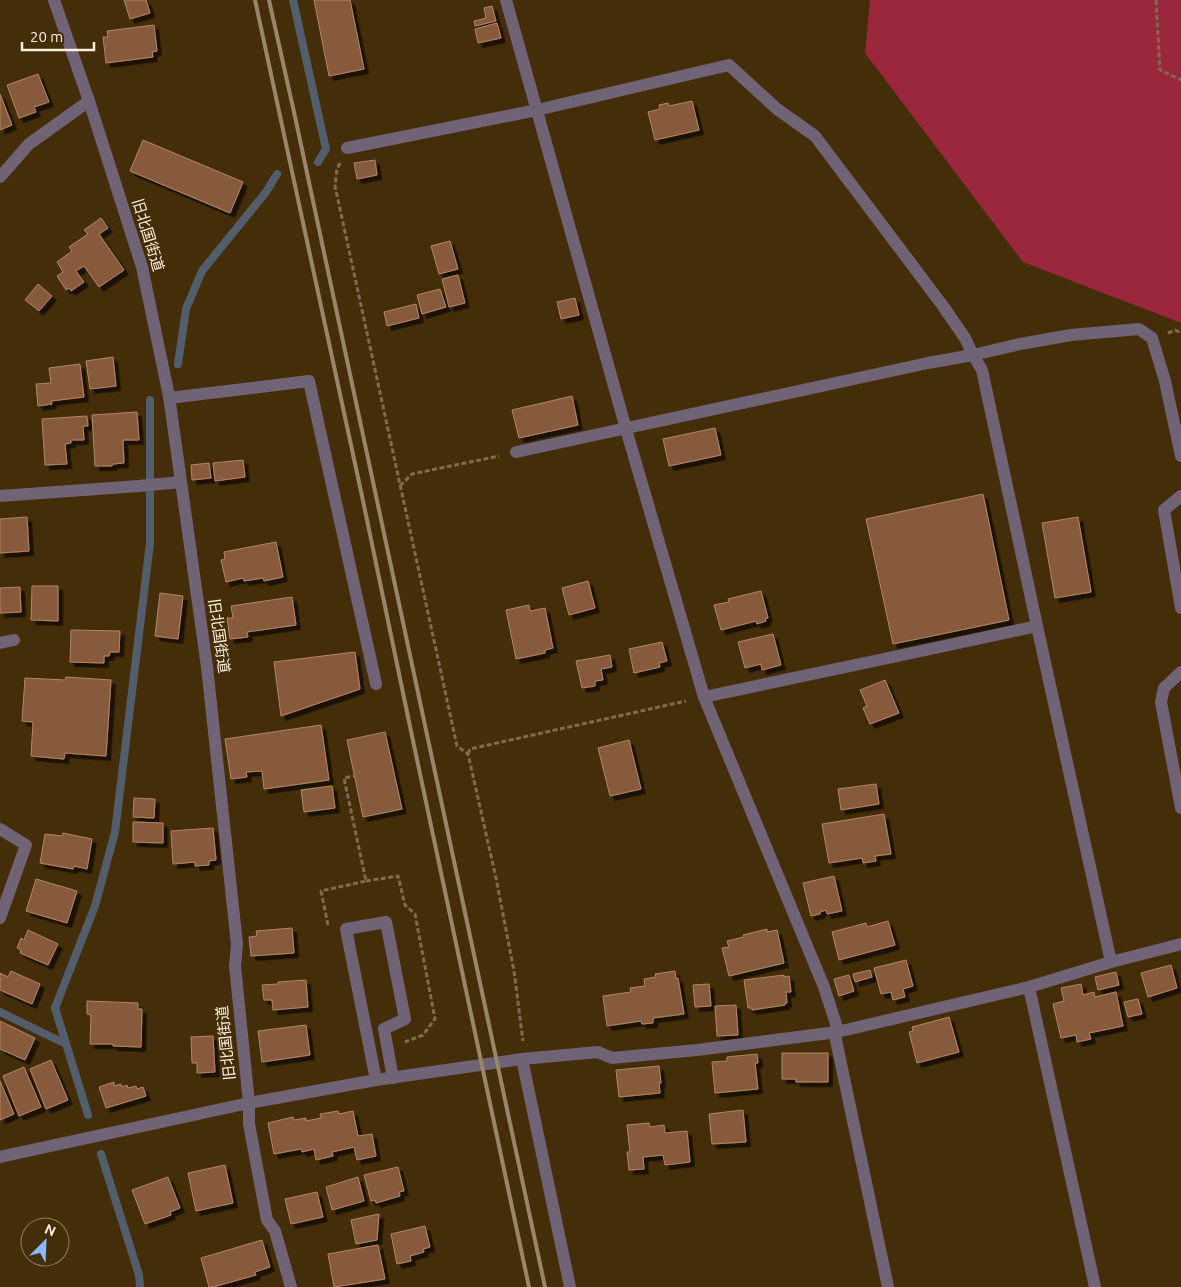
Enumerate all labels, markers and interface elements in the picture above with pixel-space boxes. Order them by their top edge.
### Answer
scale bar [22,20,95,52]
text: 20 m [30,28,63,45]
street label: 旧北国街道 [129,196,168,273]
street label: 旧北国街道 [206,598,233,674]
street label: 旧北国街道 [213,1005,238,1081]
north arrow [20,1217,70,1267]
text: N [42,1221,58,1240]

